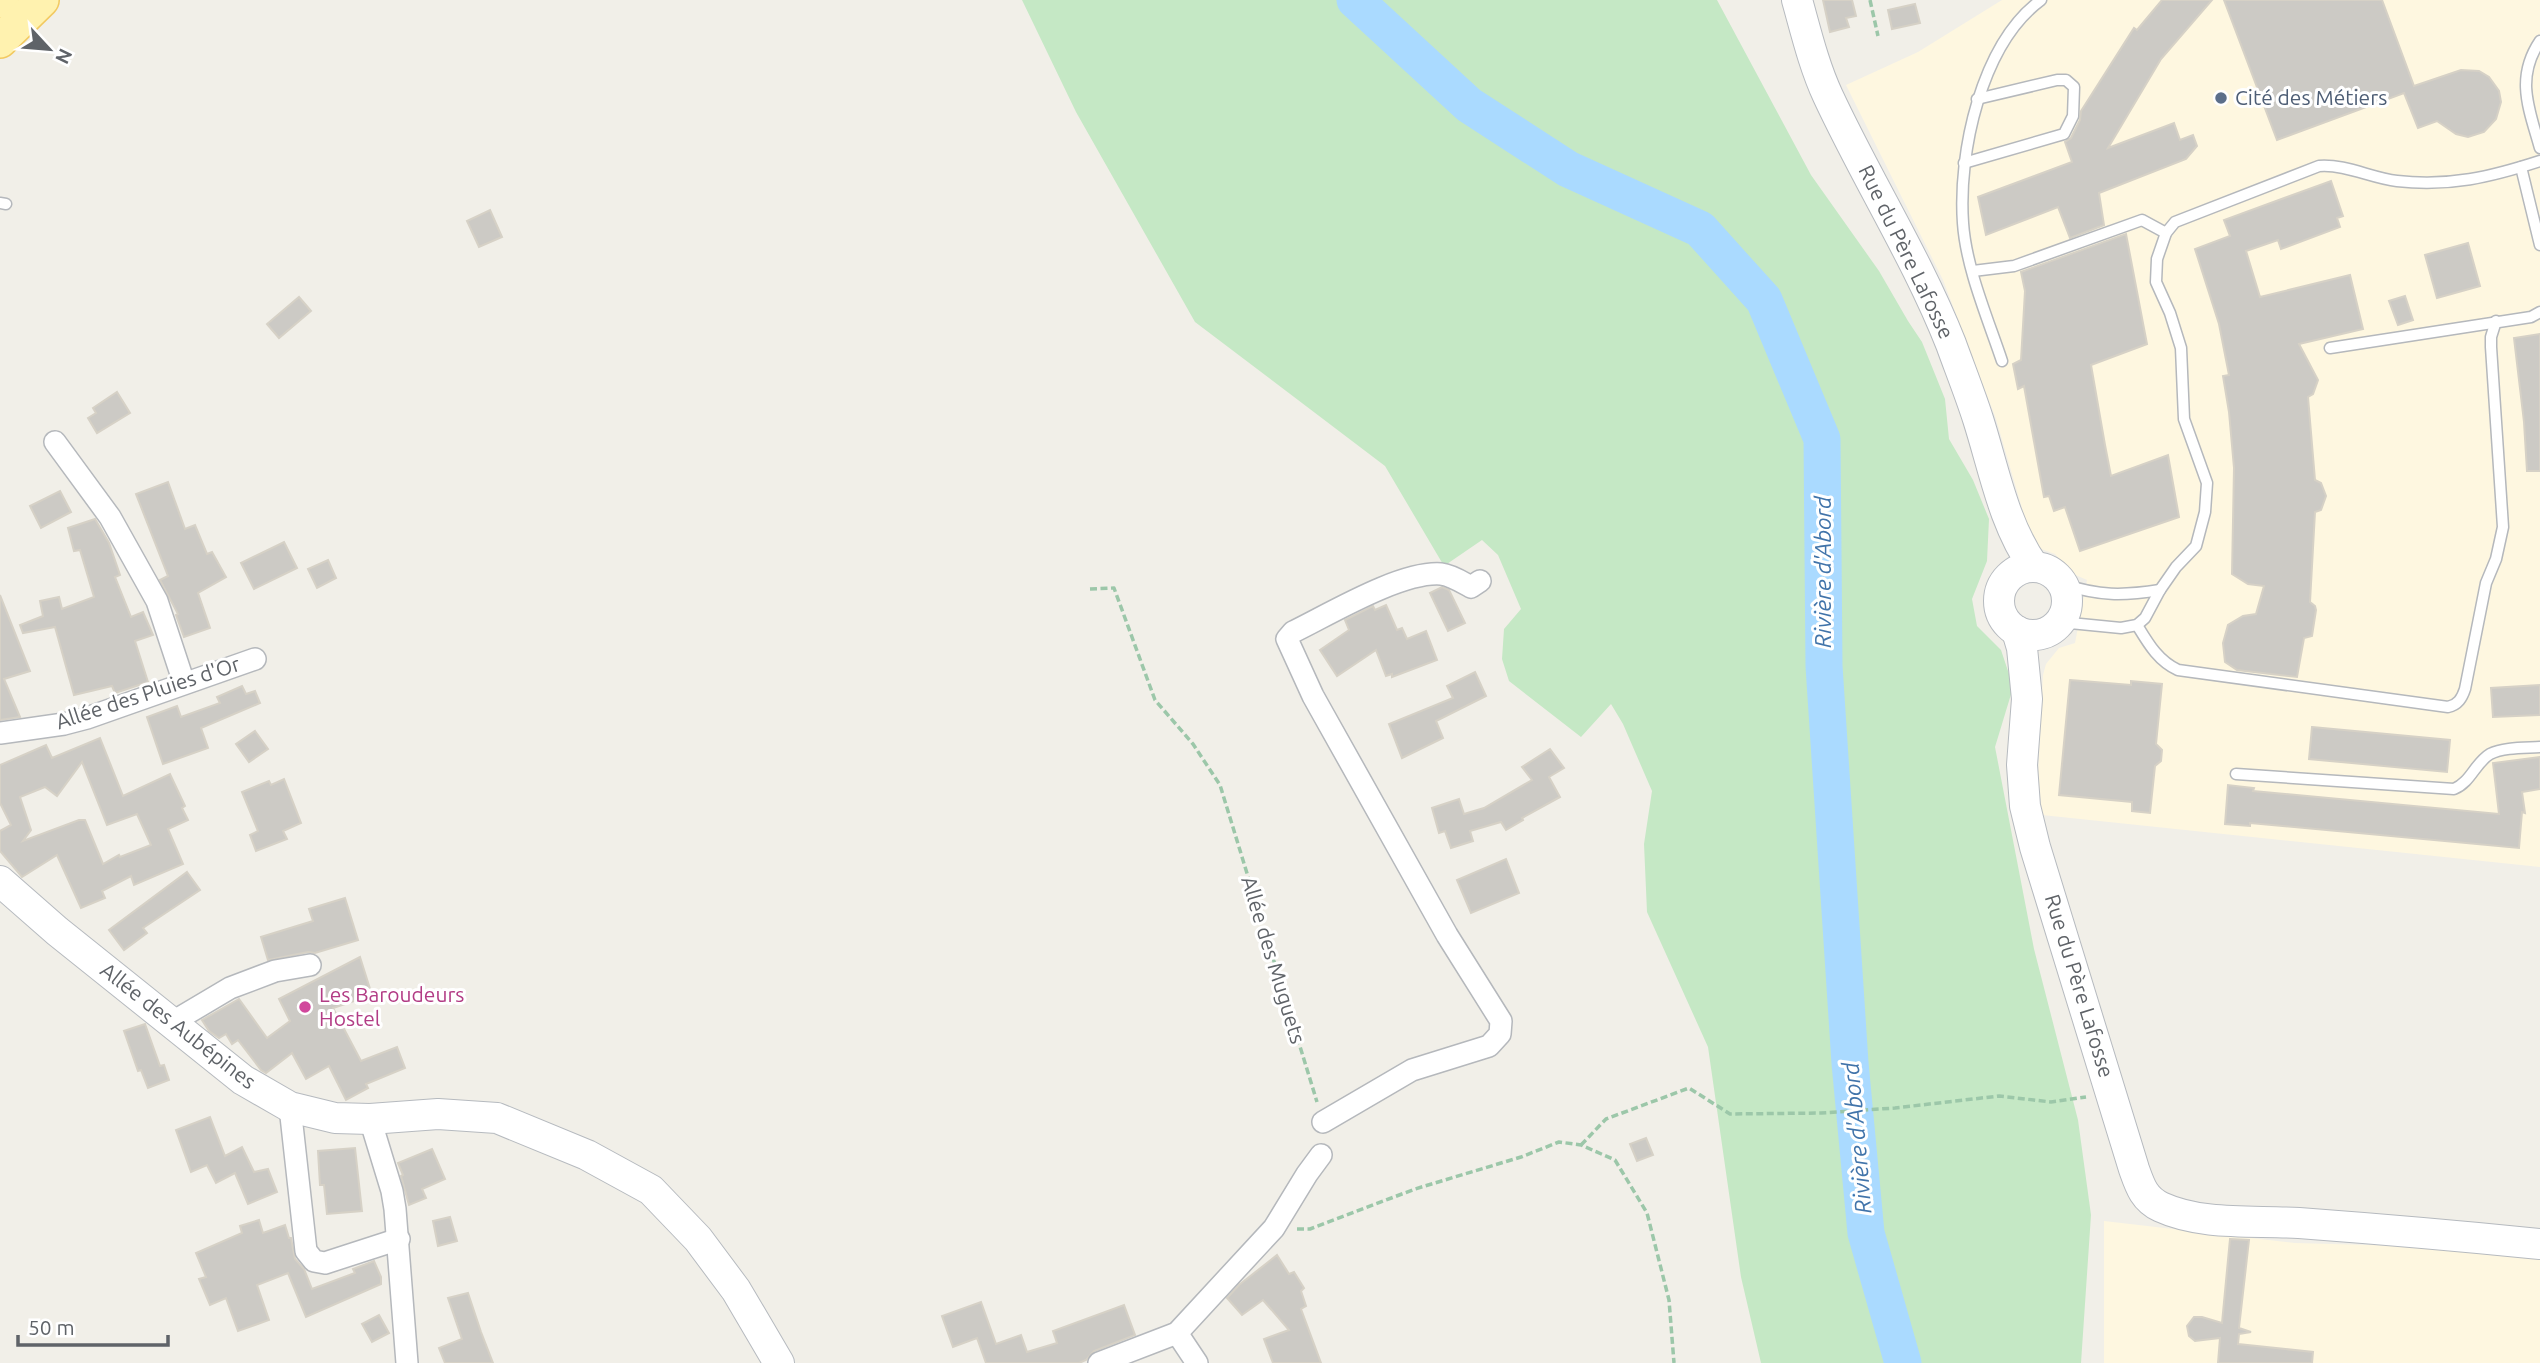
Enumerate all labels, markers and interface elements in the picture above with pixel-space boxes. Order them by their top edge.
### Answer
north arrow [14,14,84,84]
text: N [51,45,77,68]
place label: Cité des Métiers [2235,85,2387,109]
marker: Cité des Métiers [2213,90,2229,106]
street label: Rue du Père Lafosse [1854,161,1959,342]
water label: Rivière d'Abord [1810,495,1835,648]
street label: Allée des Pluies d'Or [52,651,243,733]
street label: Allée des Muguets [1237,873,1311,1046]
street label: Rue du Père Lafosse [2041,891,2119,1080]
street label: Allée des Aubépines [96,957,261,1093]
place label: Les Baroudeurs Hostel [319,982,465,1030]
marker: Les Baroudeurs Hostel [297,999,313,1015]
water label: Rivière d'Abord [1837,1060,1876,1215]
scale bar [18,1304,168,1348]
text: 50 m [28,1315,75,1339]

